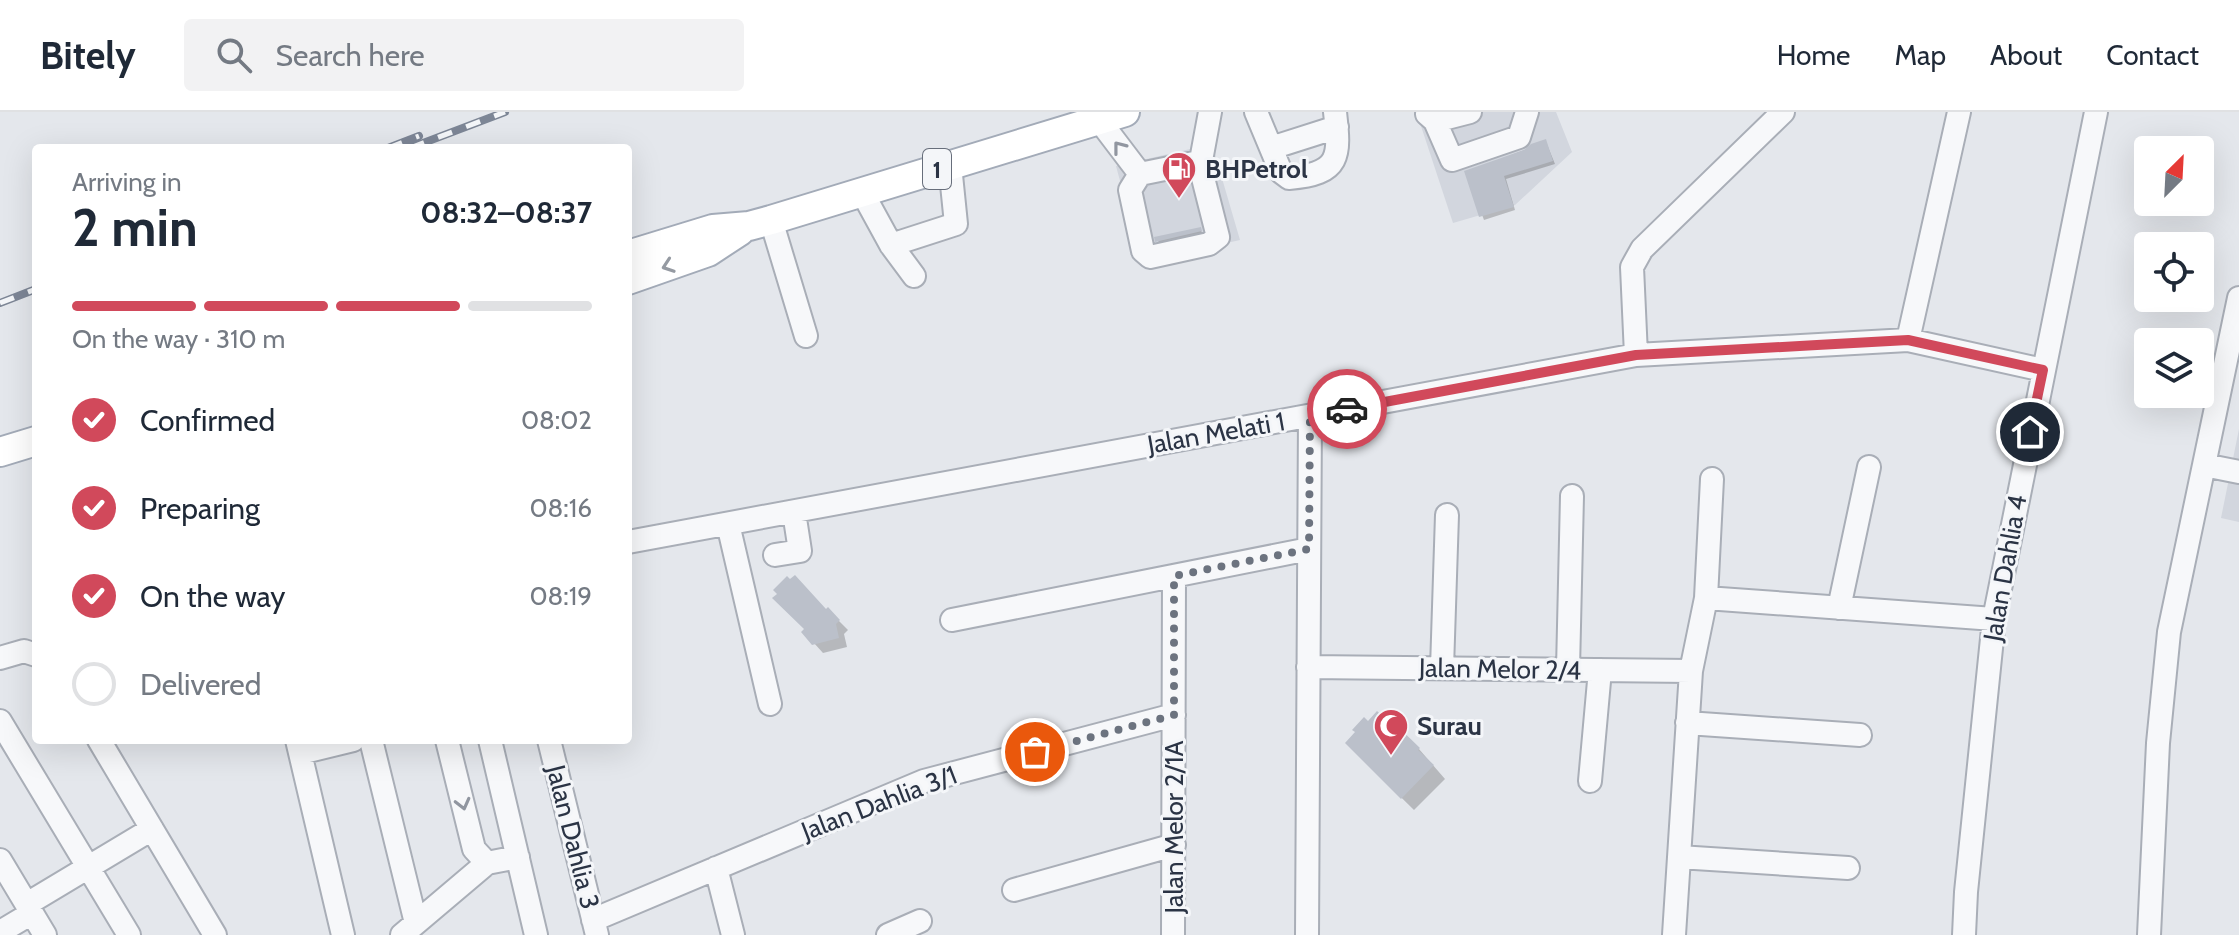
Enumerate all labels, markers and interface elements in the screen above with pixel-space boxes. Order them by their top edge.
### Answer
search box [184,19,744,91]
text: Bitely [40,32,136,79]
icon: search [212,33,256,77]
text: Search here [276,37,425,74]
text: Home [1777,38,1850,72]
text: Map [1894,38,1946,72]
text: About [1990,38,2062,72]
text: Contact [2106,38,2199,72]
north arrow [2134,136,2214,216]
map controls [2134,136,2214,408]
one-way arrow [1115,141,1129,156]
road number: 1 [923,149,951,189]
fuel station icon: BHPetrol [1160,150,1198,200]
place label: BHPetrol [1205,153,1308,185]
text: Arriving in [72,166,182,198]
text: 08:32–08:37 [420,194,592,231]
text: 2 min [72,196,198,259]
button: locate [2134,232,2214,312]
one-way arrow [662,256,676,273]
text: On the way · 310 m [72,323,285,355]
button: layers [2134,328,2214,408]
courier [1307,369,1387,449]
icon: car [1325,387,1369,431]
icon: check [72,398,116,442]
pin [1996,398,2064,466]
text: Confirmed [140,402,275,439]
text: 08:02 [521,404,592,436]
street label: Jalan Melati 1 [1144,405,1287,461]
icon: home [2008,410,2052,454]
icon: check [72,486,116,530]
text: Preparing [140,490,260,527]
text: 08:16 [529,492,592,524]
street label: Jalan Dahlia 4 [1976,492,2034,645]
icon: check [72,574,116,618]
text: On the way [140,578,285,615]
text: 08:19 [529,580,592,612]
street label: Jalan Melor 2/4 [1418,652,1581,686]
text: Delivered [140,666,261,703]
mosque icon: Surau [1372,707,1410,757]
place label: Surau [1417,710,1482,742]
pin [1001,718,1069,786]
icon: bag [1013,730,1057,774]
street label: Jalan Melor 2/1A [1158,741,1190,914]
street label: Jalan Dahlia 3/1 [796,759,961,848]
street label: Jalan Dahlia 3 [539,761,606,912]
one-way arrow [453,796,470,810]

